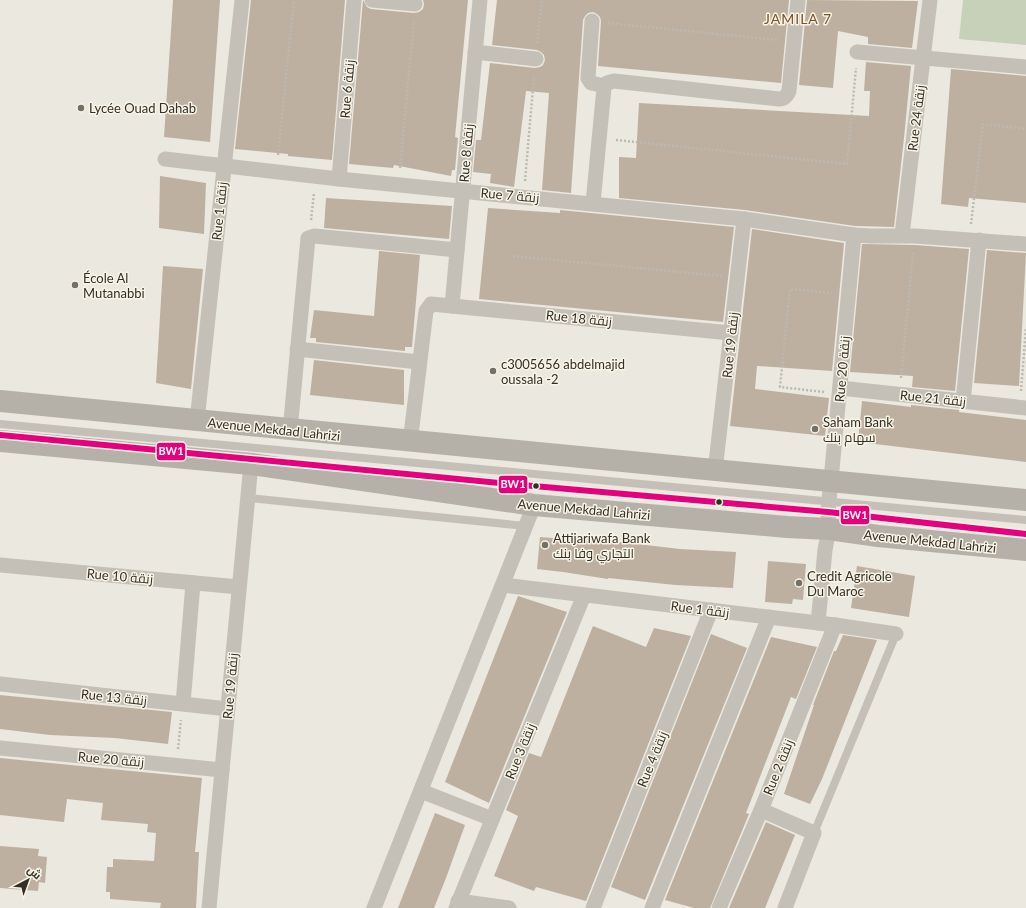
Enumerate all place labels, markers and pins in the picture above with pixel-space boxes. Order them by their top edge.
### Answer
place label: Lycée Ouad Dahab [89,100,196,116]
marker: Lycée Ouad Dahab [76,103,86,113]
place label: École Al Mutanabbi [83,270,145,301]
marker: École Al Mutanabbi [70,280,80,290]
place label: c3005656 abdelmajid oussala -2 [501,356,625,387]
marker: c3005656 abdelmajid oussala -2 [488,366,498,376]
place label: Saham Bank سهام بنك [823,414,893,447]
marker: Saham Bank سهام بنك [810,424,820,434]
unlabelled marker [531,481,541,491]
unlabelled marker [714,497,724,507]
place label: Attijariwafa Bank التجاري وفا بنك [553,530,651,564]
marker: Attijariwafa Bank التجاري وفا بنك [540,540,550,550]
place label: Credit Agricole Du Maroc [807,568,892,599]
marker: Credit Agricole Du Maroc [794,578,804,588]

